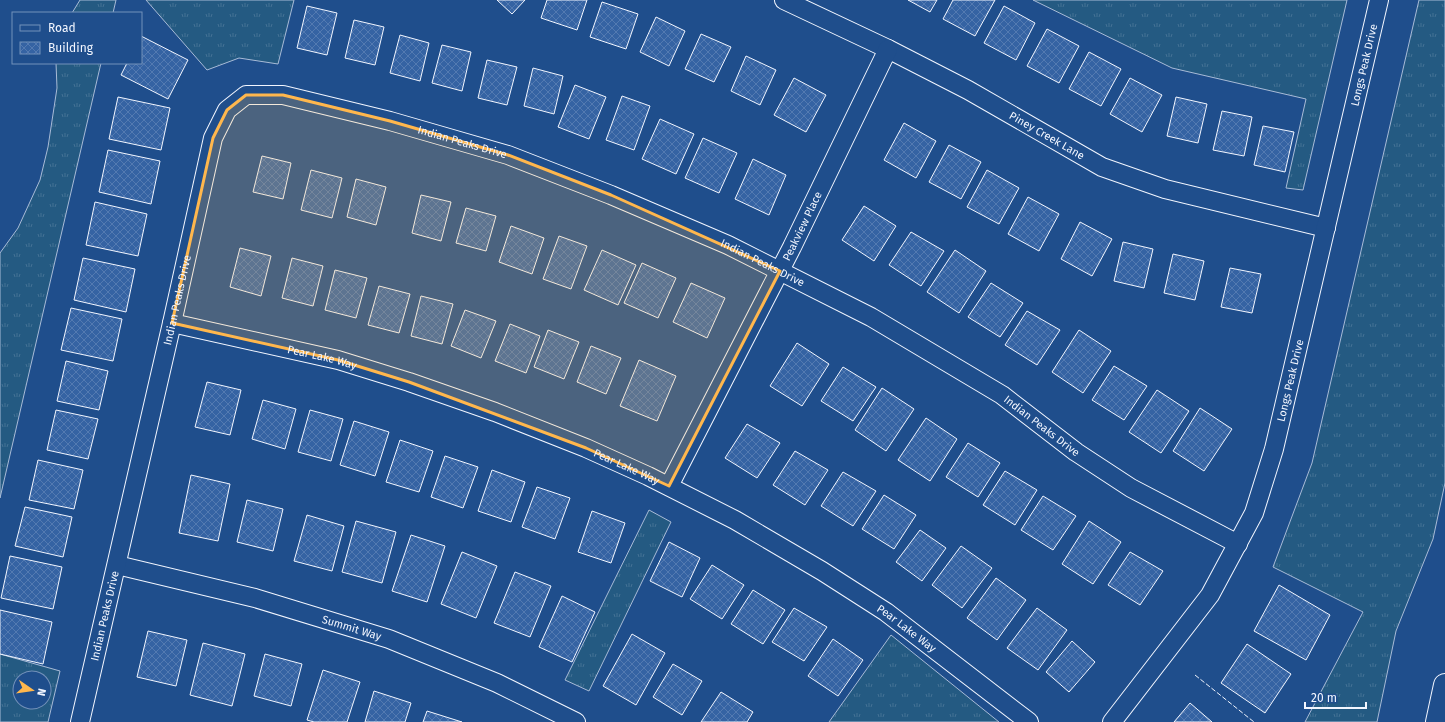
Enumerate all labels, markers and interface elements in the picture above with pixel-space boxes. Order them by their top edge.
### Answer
legend [12,12,142,64]
text: Road [48,21,76,35]
street label: Longs Peak Drive [1348,23,1380,107]
text: Building [48,41,94,55]
street label: Piney Creek Lane [1007,109,1087,163]
street label: Indian Peaks Drive [416,123,508,161]
street label: Peakview Place [780,190,825,263]
street label: Indian Peaks Drive [719,237,807,289]
street label: Indian Peaks Drive [161,254,194,347]
street label: Longs Peak Drive [1275,338,1306,423]
street label: Pear Lake Way [286,343,359,373]
street label: Indian Peaks Drive [1001,393,1082,459]
street label: Pear Lake Way [591,446,662,488]
street label: Indian Peaks Drive [88,570,122,662]
street label: Pear Lake Way [874,602,939,656]
street label: Summit Way [320,613,383,643]
north arrow [12,670,52,710]
scale bar [1305,684,1366,710]
text: N [34,687,48,697]
text: 20 m [1311,691,1337,705]

